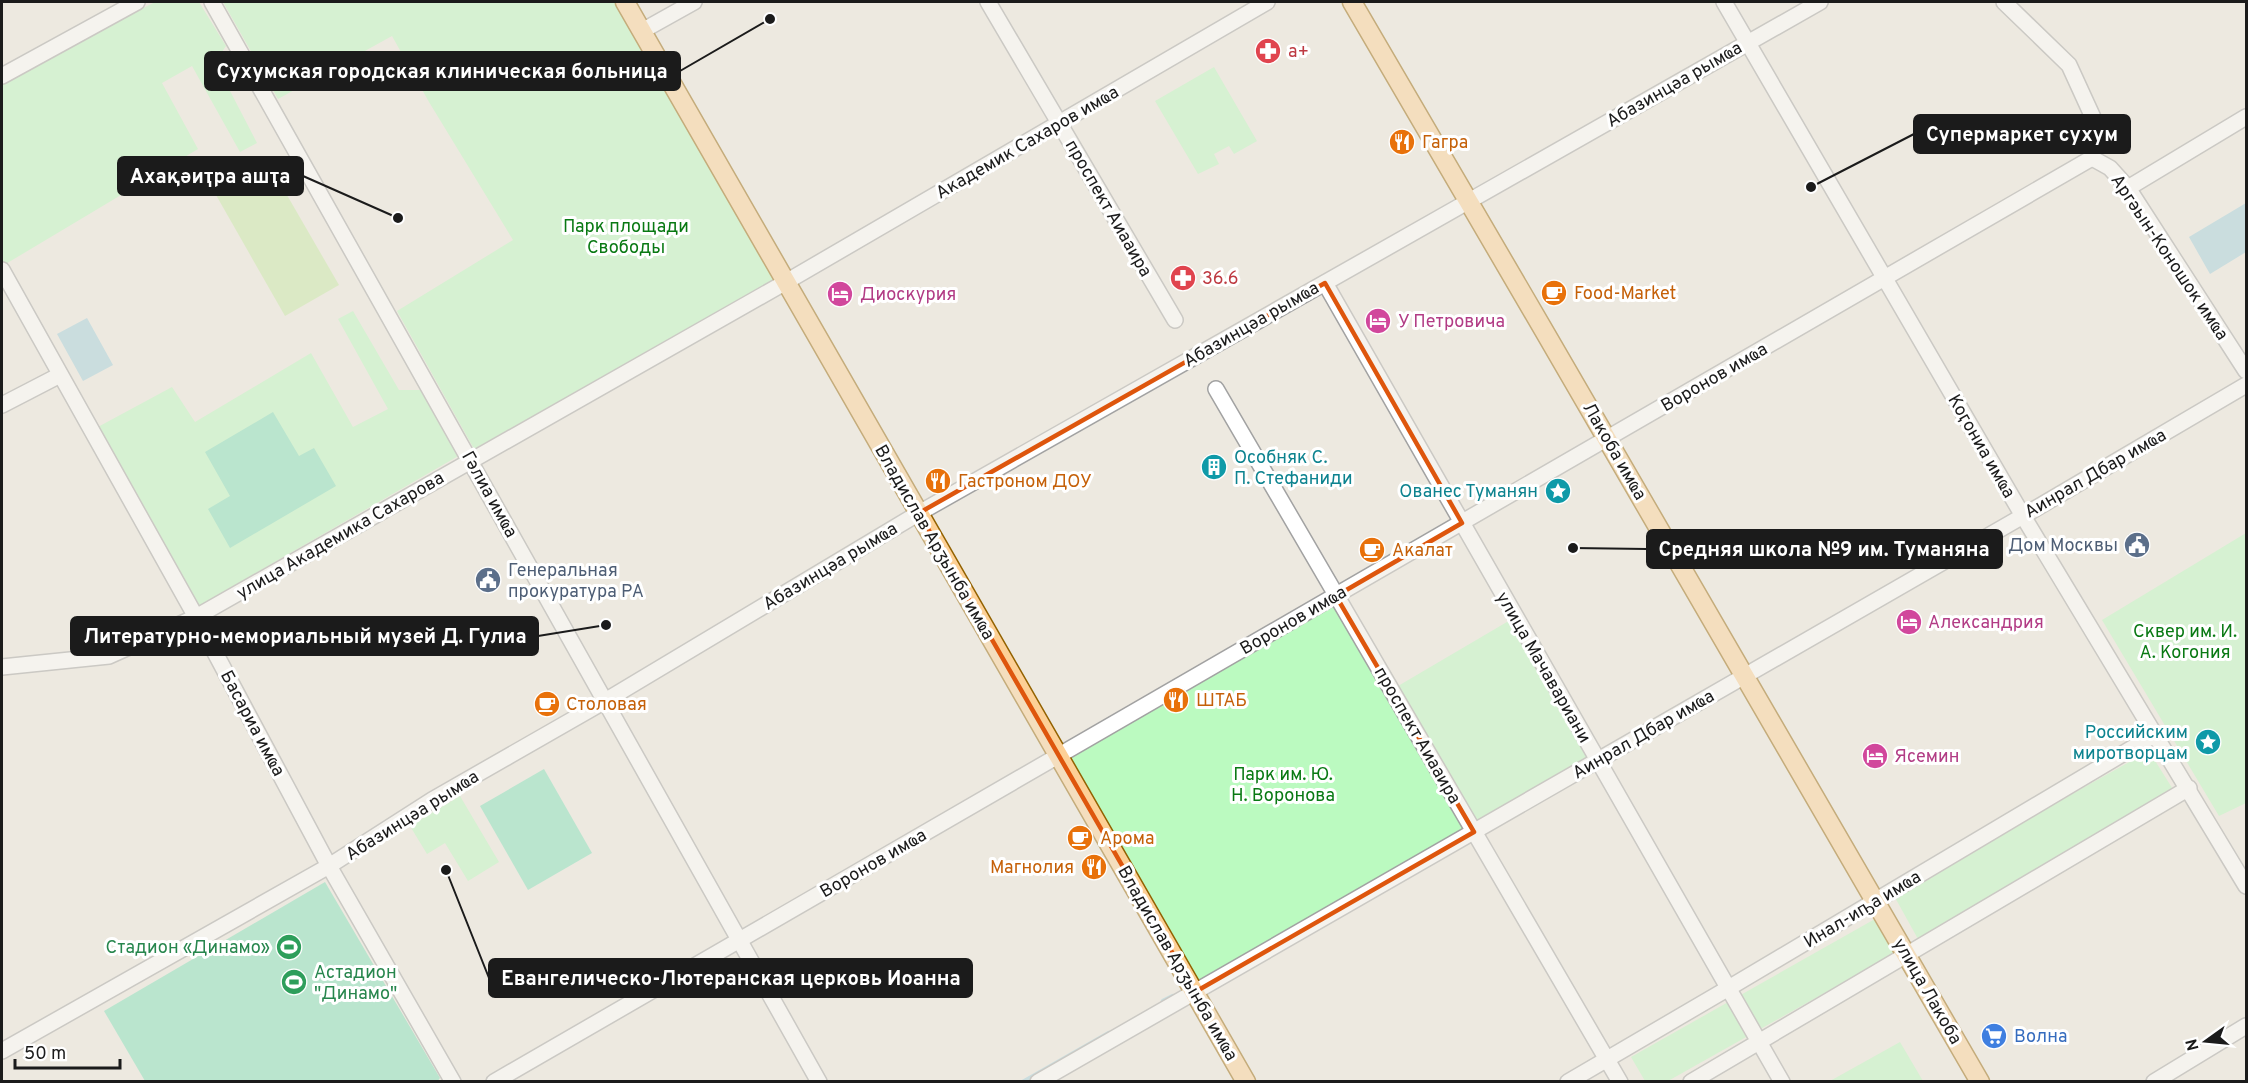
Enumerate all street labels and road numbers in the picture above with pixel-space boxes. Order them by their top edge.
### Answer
street label: Абазинцәа рымҩа [1603,37,1747,134]
street label: Академик Сахаров имҩа [932,81,1123,205]
street label: проспект Аиааира [1059,136,1156,282]
street label: Аргәын-Коношок имҩа [2105,170,2233,345]
street label: Абазинцәа рымҩа [1180,277,1324,374]
street label: Воронов имҩа [1657,338,1772,418]
street label: Коӷониа имҩа [1942,391,2020,503]
street label: Лакоба имҩа [1577,399,1651,505]
street label: Аинрал Дбар имҩа [2021,424,2171,524]
street label: Владислав Арӡынба имҩа [868,441,999,644]
street label: Гәлиа имҩа [455,447,522,542]
street label: улица Академика Сахарова [233,467,449,605]
street label: Абазинцәа рымҩа [759,518,902,617]
street label: Воронов имҩа [1236,581,1351,661]
street label: улица Мачавариани [1490,588,1595,748]
street label: проспект Аиааира [1368,663,1465,809]
street label: Басариа имҩа [214,667,289,781]
street label: Аинрал Дбар имҩа [1569,685,1719,785]
street label: Абазинцәа рымҩа [342,766,484,867]
street label: Воронов имҩа [816,824,931,904]
street label: Владислав Арӡынба имҩа [1111,862,1242,1065]
street label: Инал-иҧа имҩа [1800,866,1926,954]
street label: улица Лакоба [1887,934,1966,1049]

